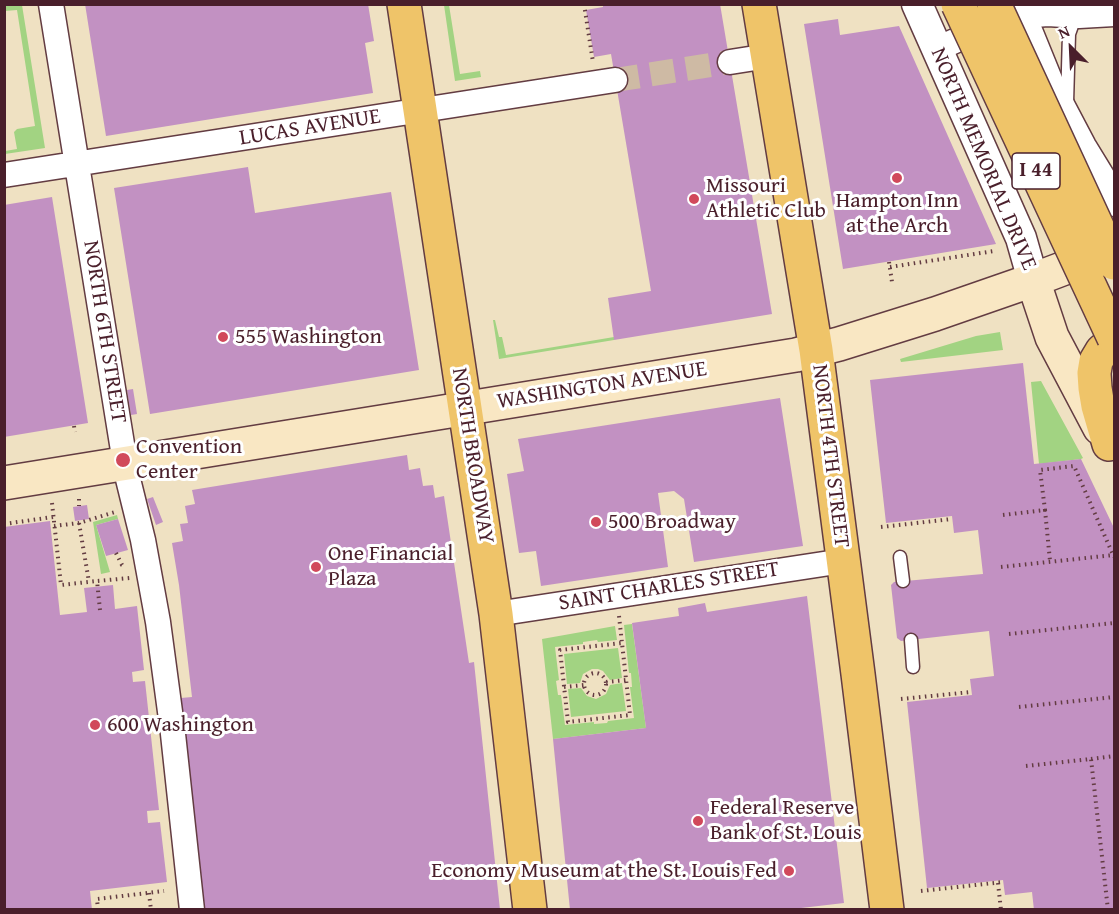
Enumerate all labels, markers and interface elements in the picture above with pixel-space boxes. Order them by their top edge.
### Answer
north arrow [1041,18,1101,78]
text: N [1054,18,1073,45]
street label: NORTH MEMORIAL DRIVE [924,44,1042,274]
street label: LUCAS AVENUE [238,104,382,152]
road number: I 44 [1012,153,1060,189]
marker: Hampton Inn at the Arch [890,171,904,185]
place label: Missouri Athletic Club [706,173,826,224]
place label: Hampton Inn at the Arch [836,188,958,240]
marker: Missouri Athletic Club [687,192,701,206]
street label: NORTH 6TH STREET [77,239,131,425]
place label: 555 Washington [235,324,382,350]
marker: 555 Washington [216,330,230,344]
street label: WASHINGTON AVENUE [495,356,709,416]
street label: NORTH 4TH STREET [806,363,854,549]
street label: NORTH BROADWAY [445,366,499,546]
place label: Convention Center [136,434,242,486]
marker: Convention Center [114,451,132,469]
place label: 500 Broadway [608,509,736,535]
marker: 500 Broadway [589,515,603,529]
place label: One Financial Plaza [328,541,453,592]
street label: SAINT CHARLES STREET [557,557,781,617]
marker: One Financial Plaza [309,560,323,574]
place label: 600 Washington [107,712,254,738]
marker: 600 Washington [88,718,102,732]
place label: Federal Reserve Bank of St. Louis [710,795,862,846]
marker: Federal Reserve Bank of St. Louis [691,814,705,828]
place label: Economy Museum at the St. Louis Fed [431,858,777,884]
marker: Economy Museum at the St. Louis Fed [782,864,796,878]

